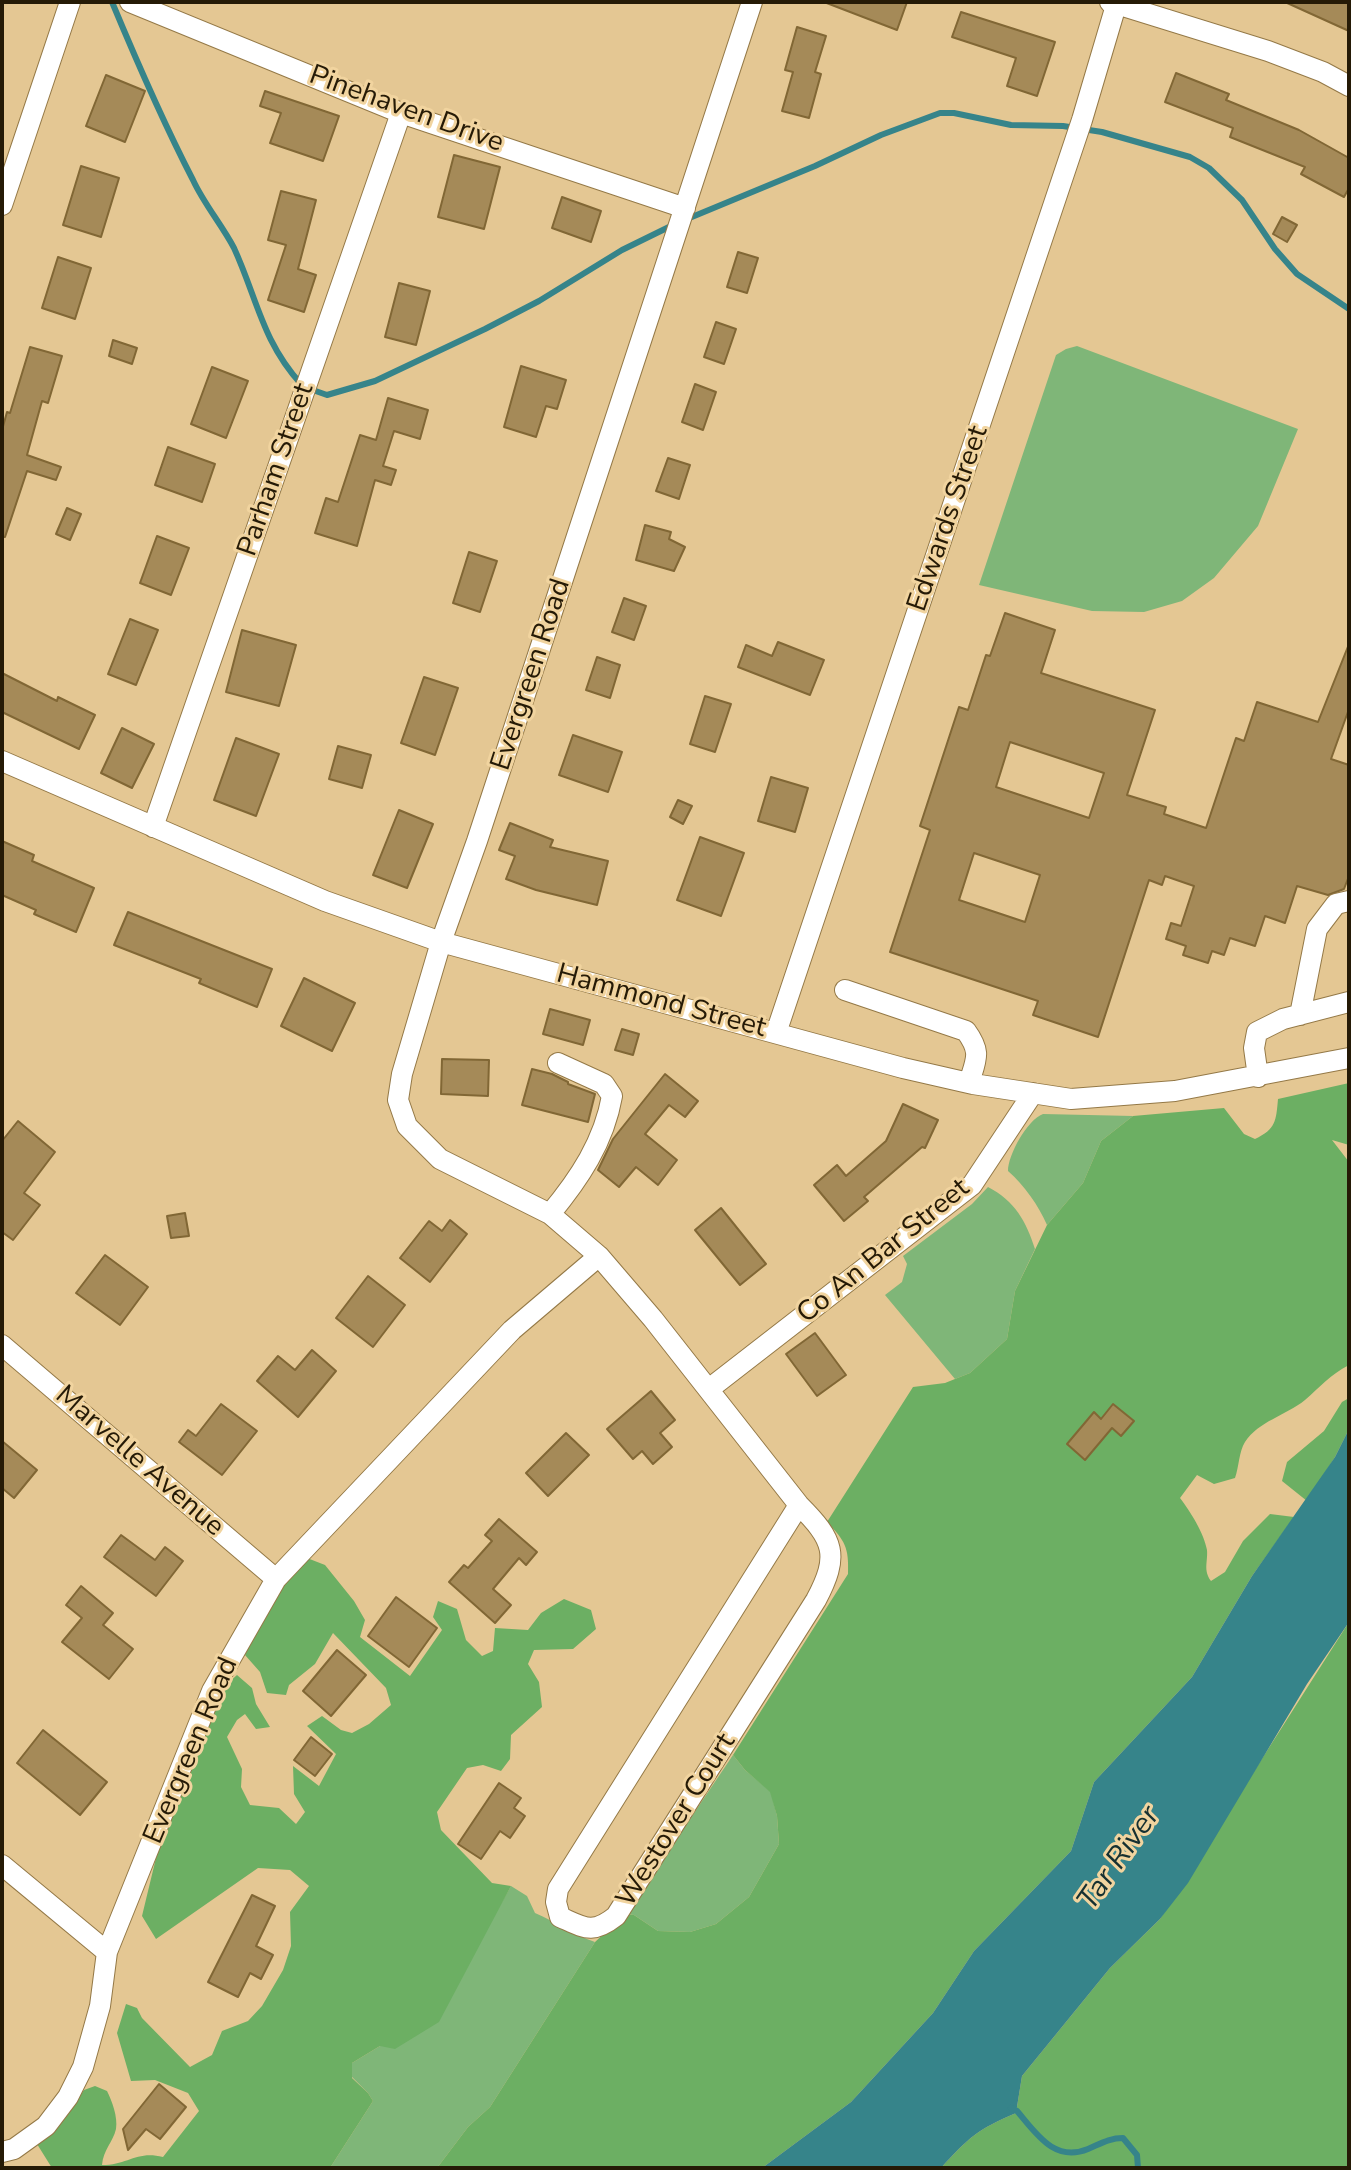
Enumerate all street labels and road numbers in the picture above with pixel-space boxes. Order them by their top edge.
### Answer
street label: Pinehaven Drive [304,59,508,161]
street label: Parham Street [232,379,322,561]
street label: Edwards Street [902,422,996,616]
street label: Evergreen Road [485,575,579,775]
street label: Hammond Street [553,958,769,1046]
street label: Co An Bar Street [791,1172,977,1332]
street label: Marvelle Avenue [48,1380,230,1544]
street label: Evergreen Road [138,1653,246,1849]
street label: Westover Court [610,1728,744,1914]

